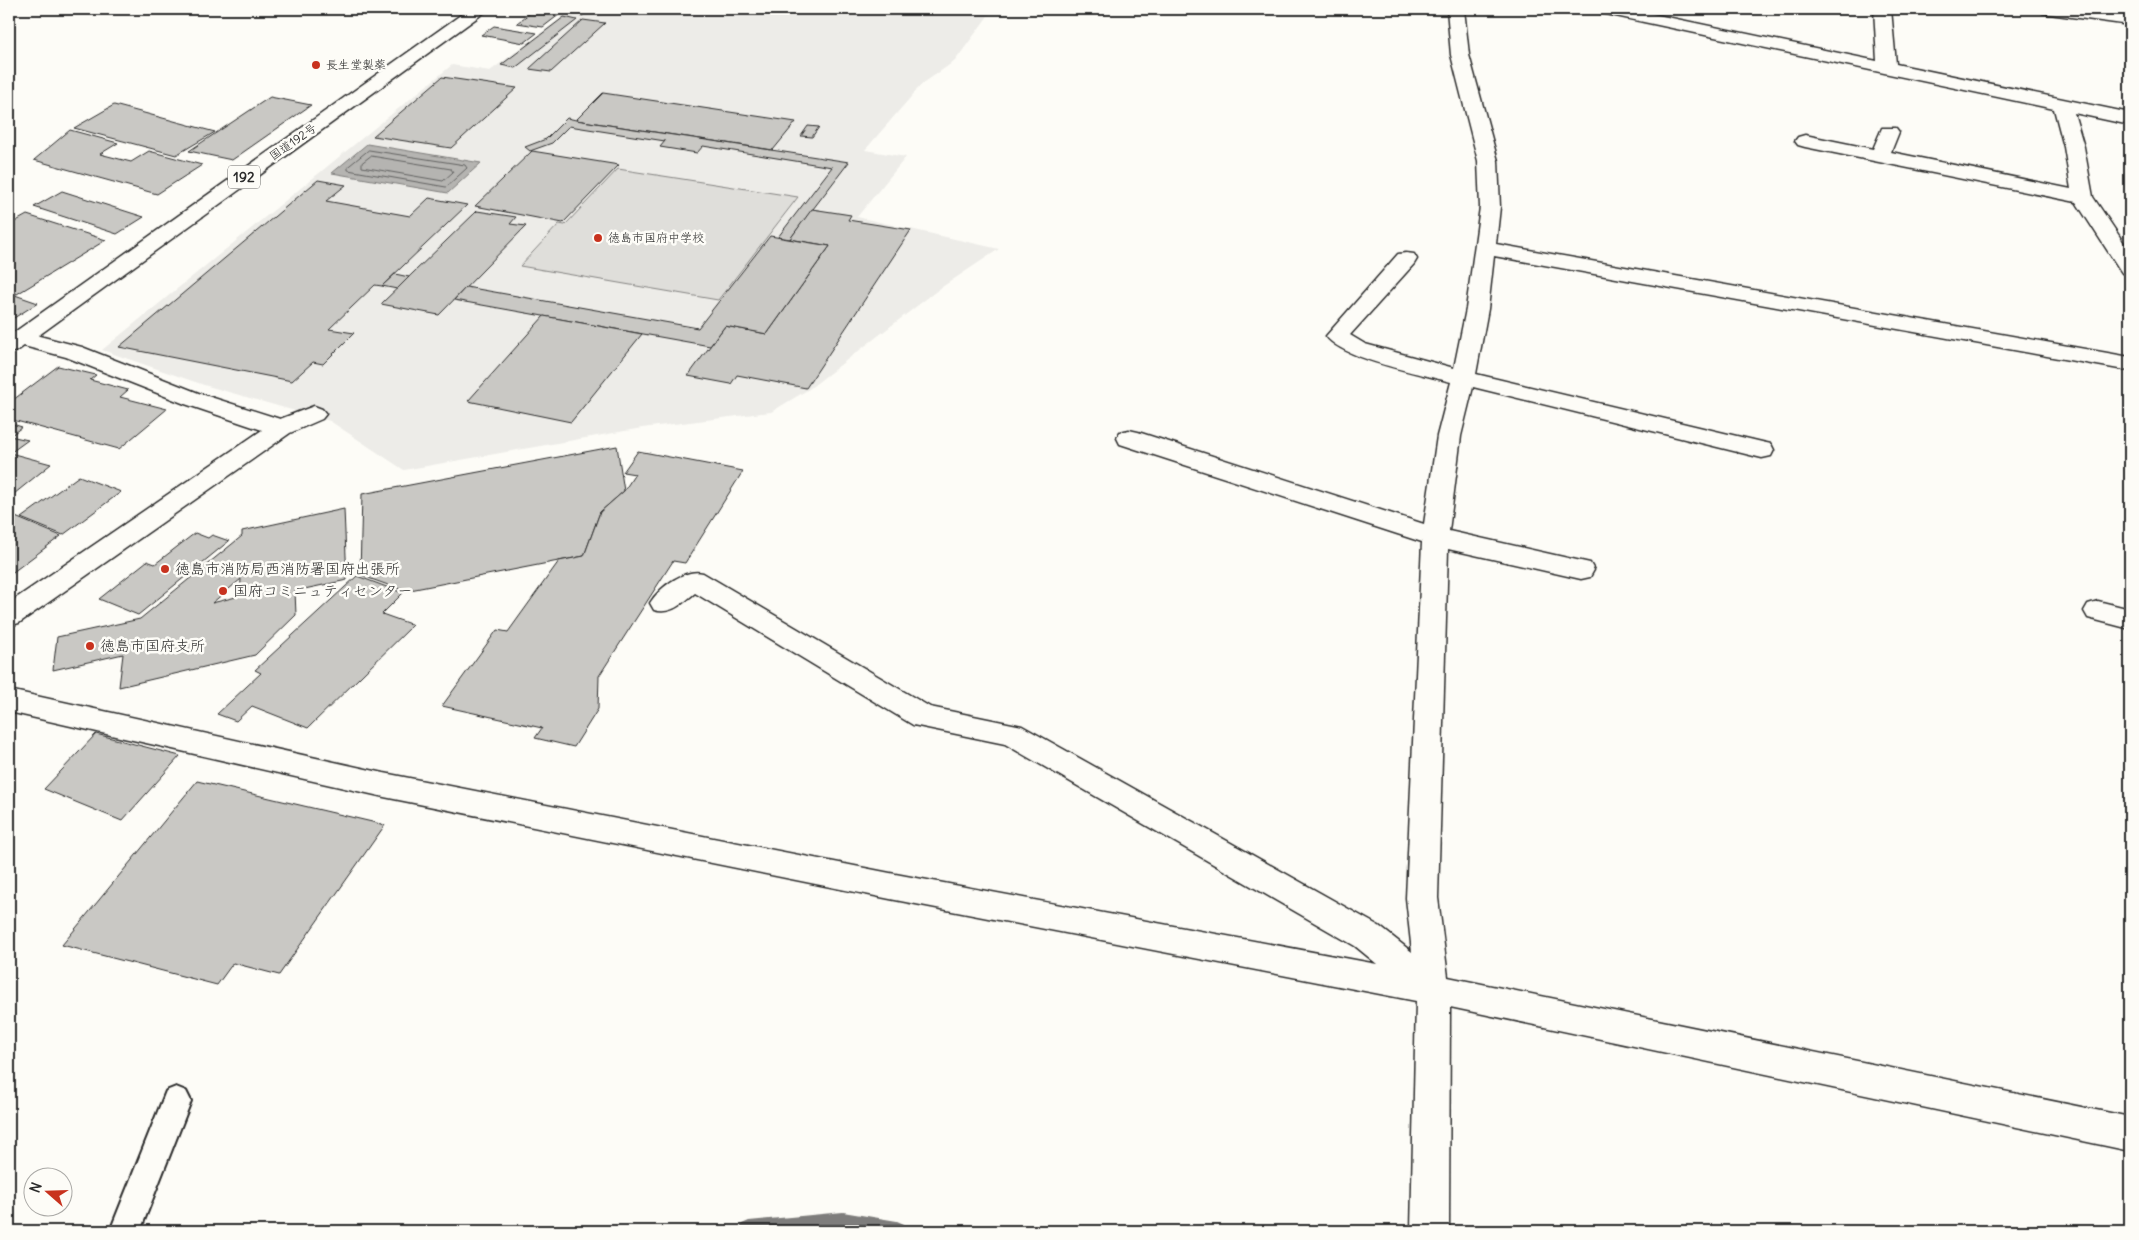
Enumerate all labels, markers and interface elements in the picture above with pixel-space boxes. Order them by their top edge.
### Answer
place label: 長生堂製薬 [326,57,386,72]
marker: 長生堂製薬 [310,59,322,71]
street label: 国道192号 [266,120,319,163]
road number: 192 [228,166,260,188]
place label: 徳島市国府中学校 [608,230,704,245]
marker: 徳島市国府中学校 [592,232,604,244]
place label: 徳島市消防局西消防署国府出張所 [175,559,400,578]
marker: 徳島市消防局西消防署国府出張所 [159,563,171,575]
place label: 国府コミニュティセンター [233,581,412,600]
marker: 国府コミニュティセンター [217,585,229,597]
place label: 徳島市国府支所 [100,636,205,655]
marker: 徳島市国府支所 [84,640,96,652]
north arrow [22,1168,72,1218]
text: N [26,1180,46,1195]

